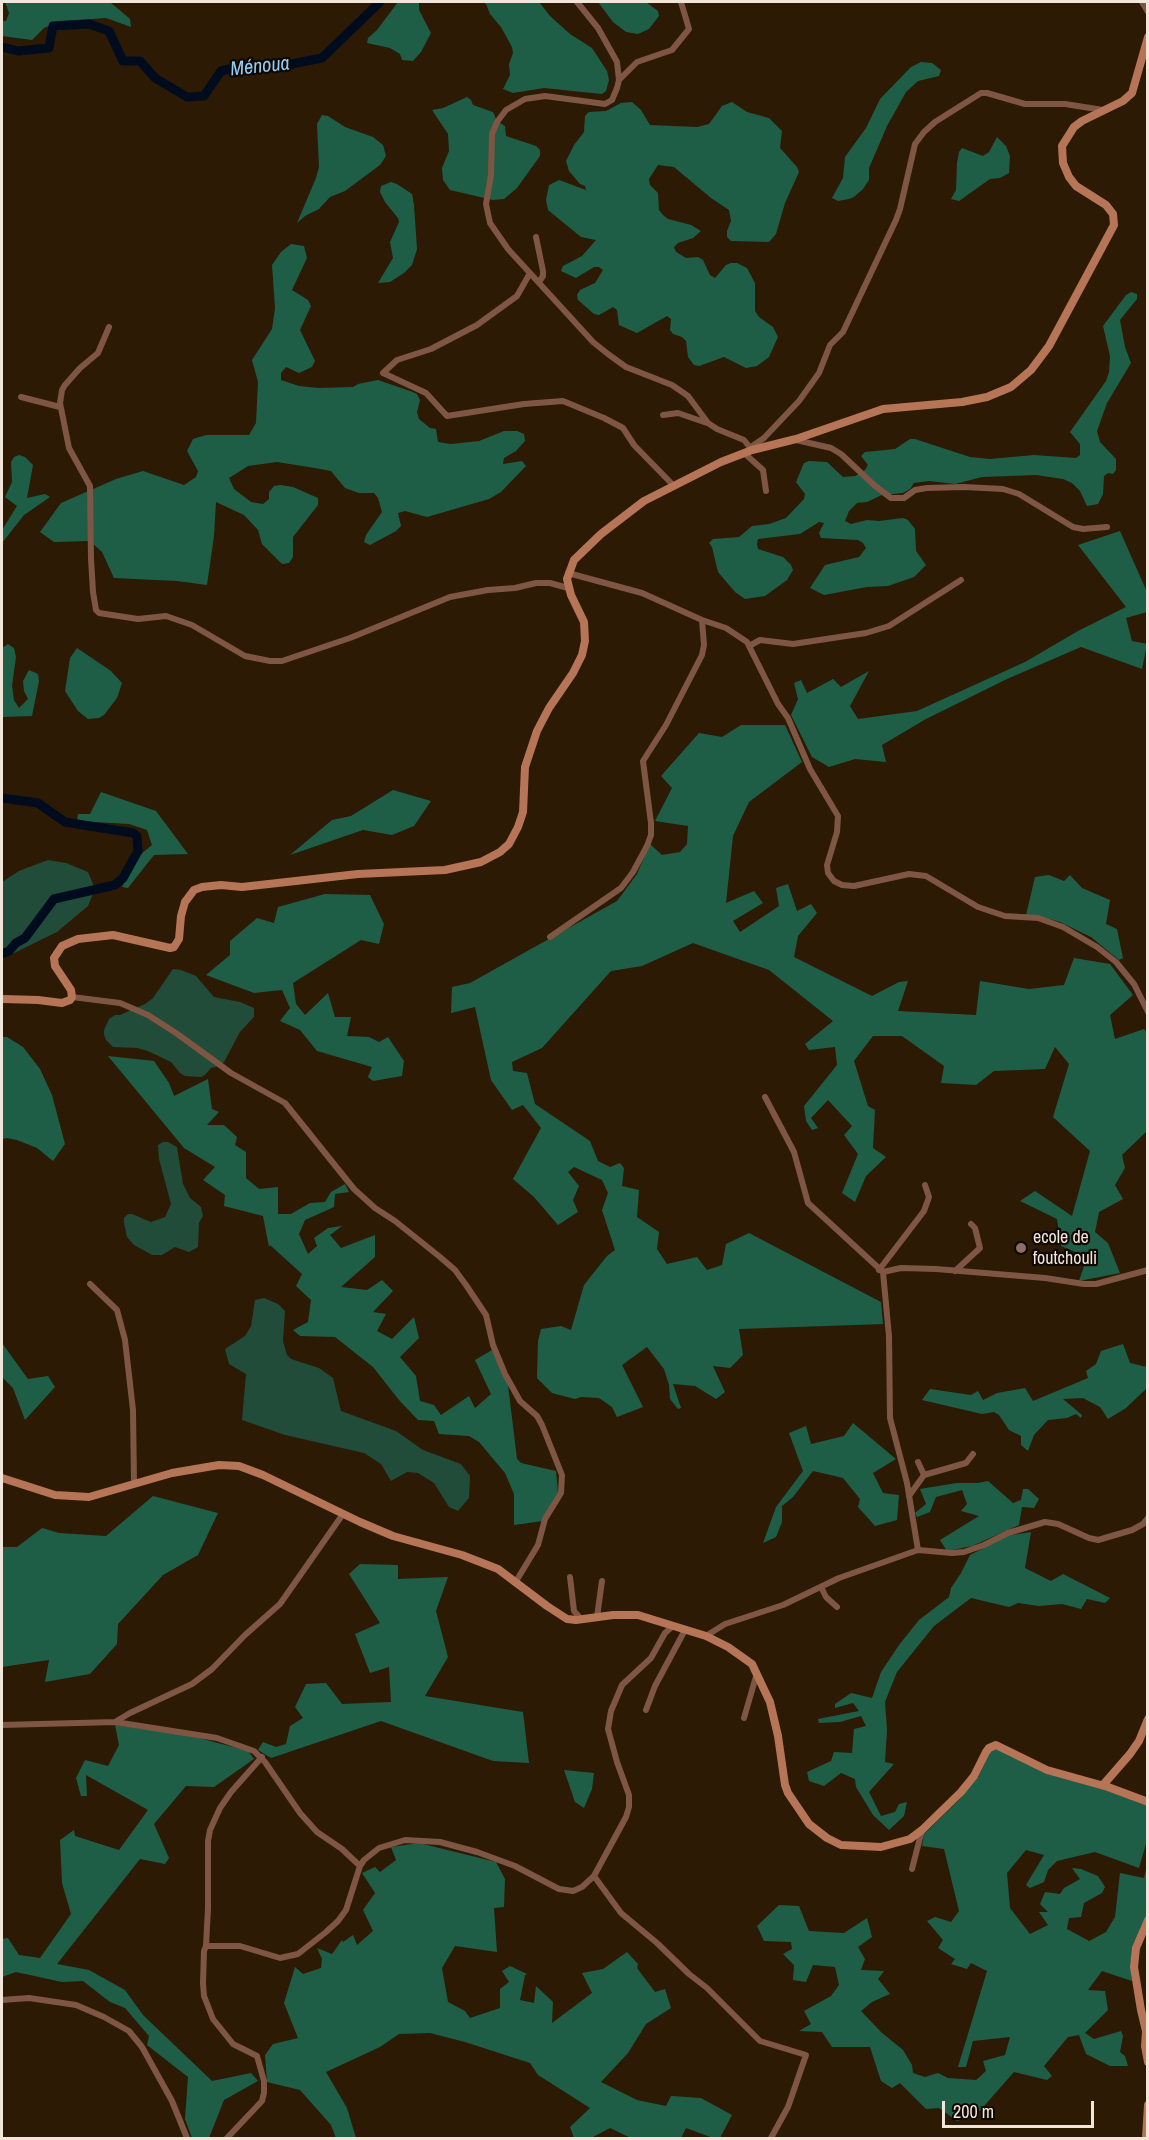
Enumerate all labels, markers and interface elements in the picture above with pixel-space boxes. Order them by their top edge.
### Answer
water label: Ménoua [229,52,291,82]
place label: ecole de foutchouli [1033,1227,1097,1270]
marker: ecole de foutchouli [1014,1241,1028,1255]
scale bar [945,2089,1096,2127]
text: 200 m [953,2099,994,2124]

